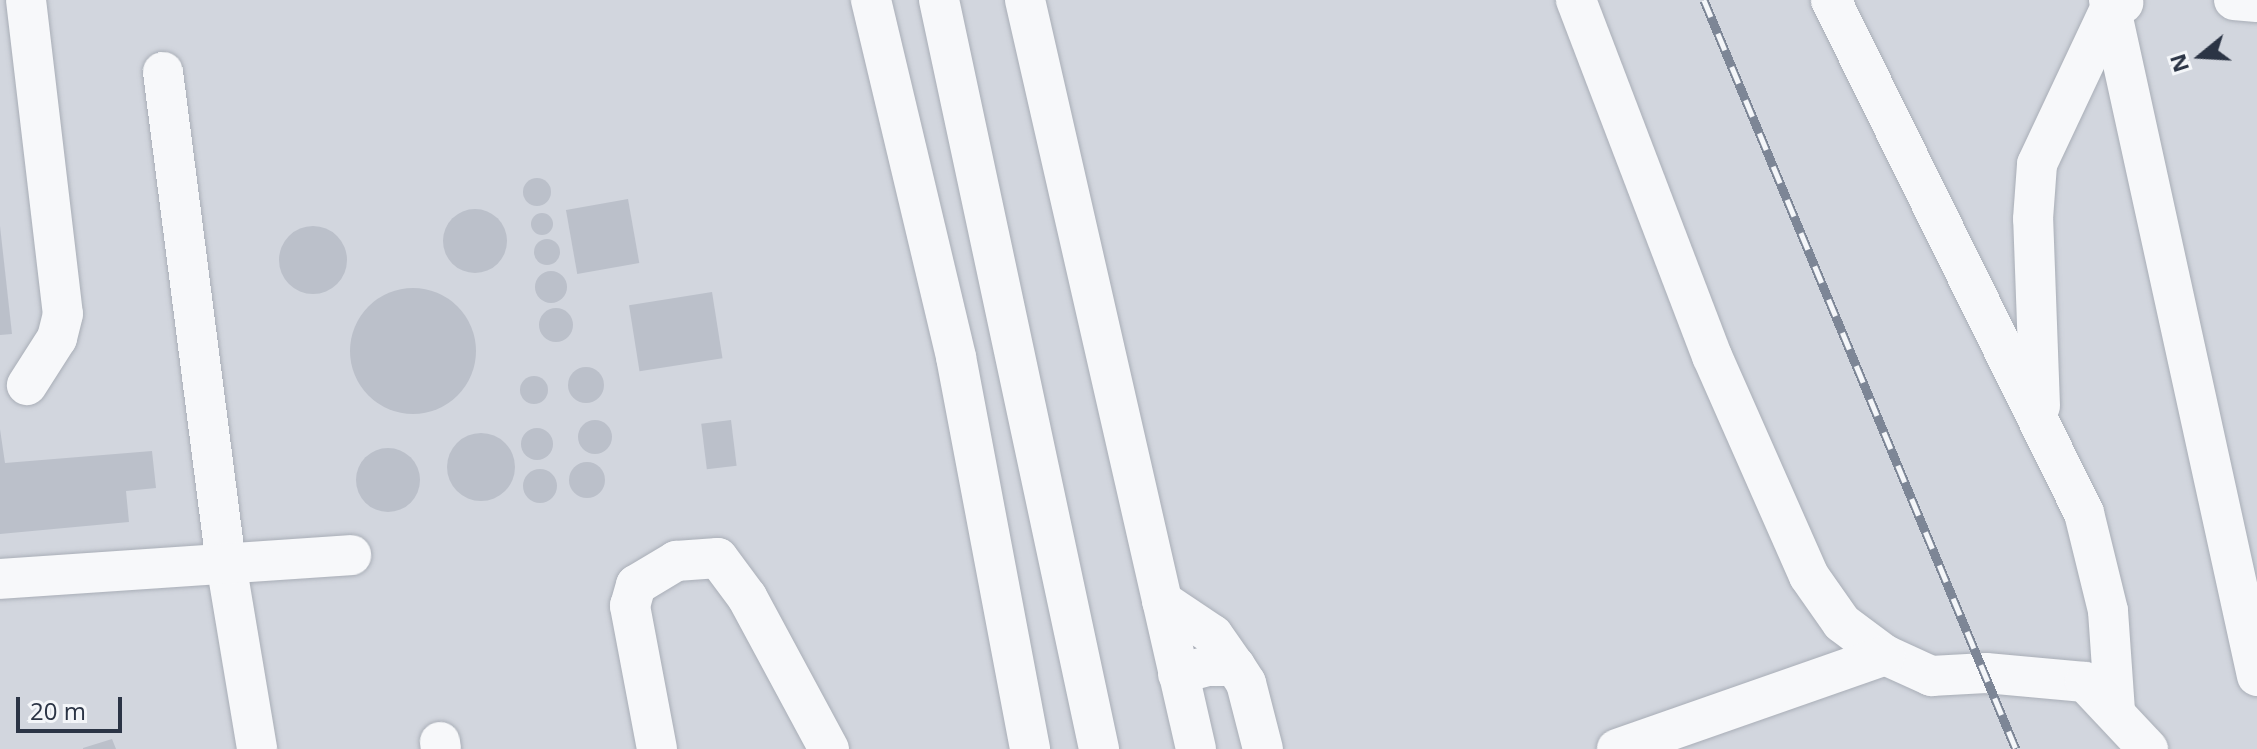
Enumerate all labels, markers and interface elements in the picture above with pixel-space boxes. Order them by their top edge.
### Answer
north arrow [2161,16,2241,96]
text: N [2161,50,2195,77]
scale bar [20,681,126,731]
text: 20 m [30,694,86,727]

